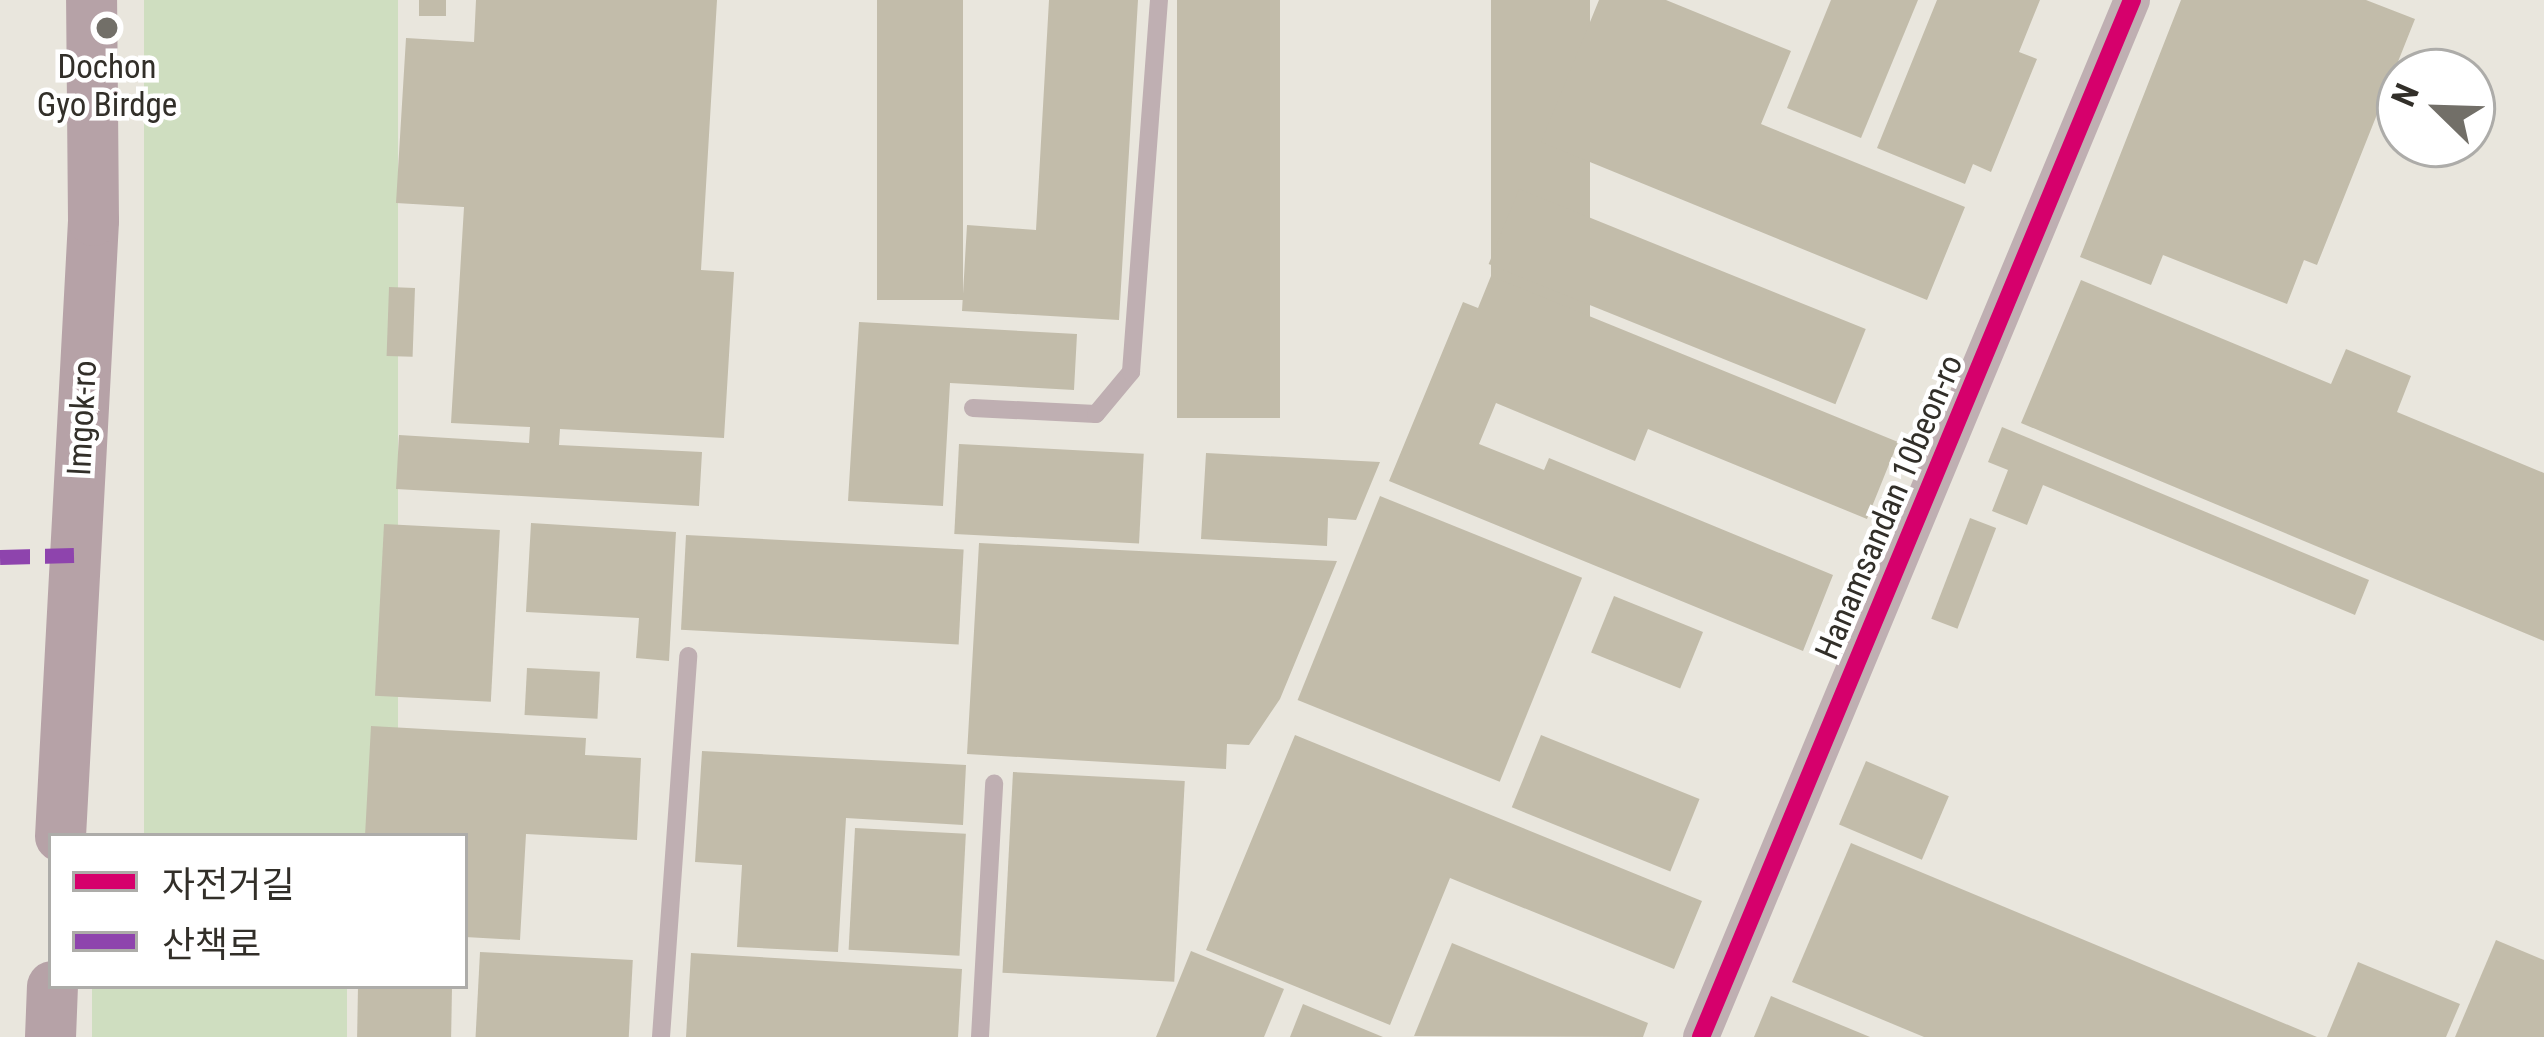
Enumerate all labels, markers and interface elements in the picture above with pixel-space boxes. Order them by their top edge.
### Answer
marker: Dochon Gyo Birdge [94,15,120,41]
place label: Dochon Gyo Birdge [37,47,177,125]
north arrow [2376,48,2496,168]
text: N [2383,78,2427,112]
street label: Hanamsandan 10beon-ro [1807,349,1971,665]
street label: Imgok-ro [59,359,105,477]
legend [48,833,468,989]
text: 자전거길 [162,864,294,906]
text: 산책로 [162,924,261,966]

